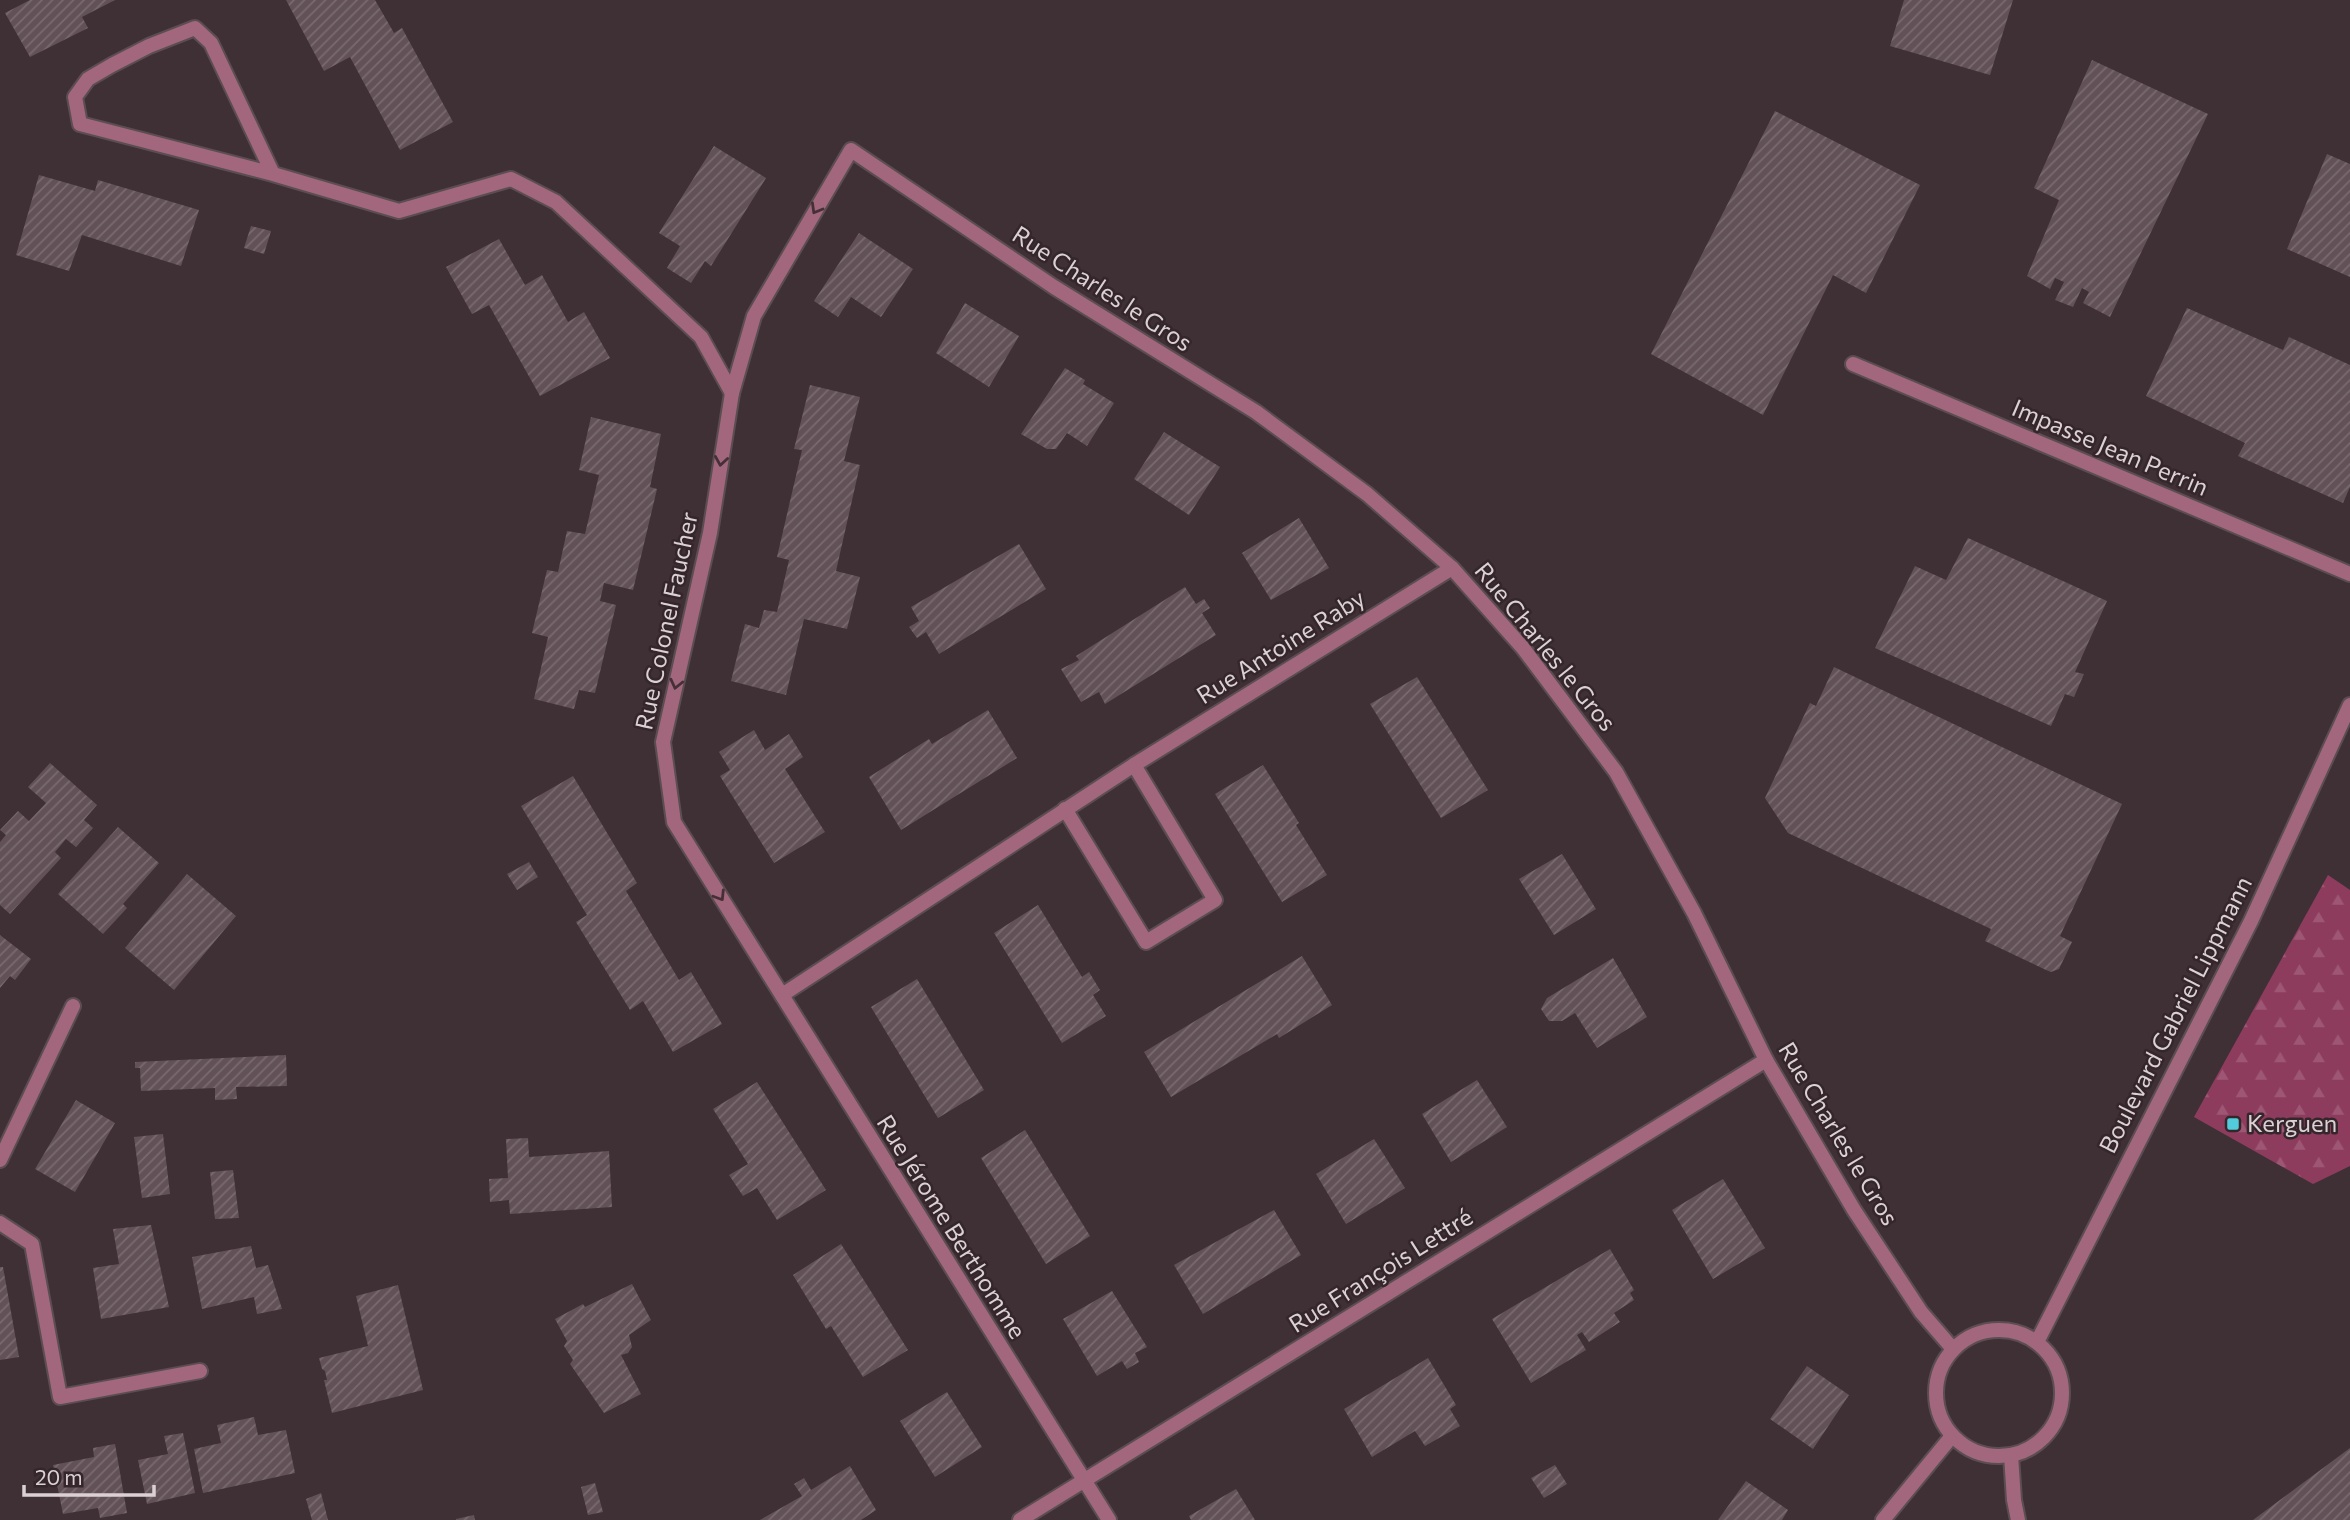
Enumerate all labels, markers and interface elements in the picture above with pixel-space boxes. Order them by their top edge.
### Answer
one-way arrow [812,202,825,215]
street label: Rue Charles le Gros [1008,219,1198,357]
street label: Impasse Jean Perrin [2008,392,2213,501]
one-way arrow [714,455,729,467]
street label: Rue Colonel Faucher [628,509,703,732]
street label: Rue Charles le Gros [1469,556,1623,736]
street label: Rue Antoine Raby [1191,582,1370,709]
one-way arrow [670,678,684,690]
street label: Boulevard Gabriel Lippmann [2092,871,2257,1158]
one-way arrow [712,888,725,901]
street label: Rue Charles le Gros [1773,1036,1905,1230]
place label: Kerguen [2247,1108,2337,1137]
street label: Rue Jérome Berthomme [872,1109,1033,1343]
marker: Kerguen [2225,1116,2241,1132]
street label: Rue François Lettré [1283,1201,1477,1338]
scale bar [24,1454,154,1498]
text: 20 m [35,1464,83,1489]

